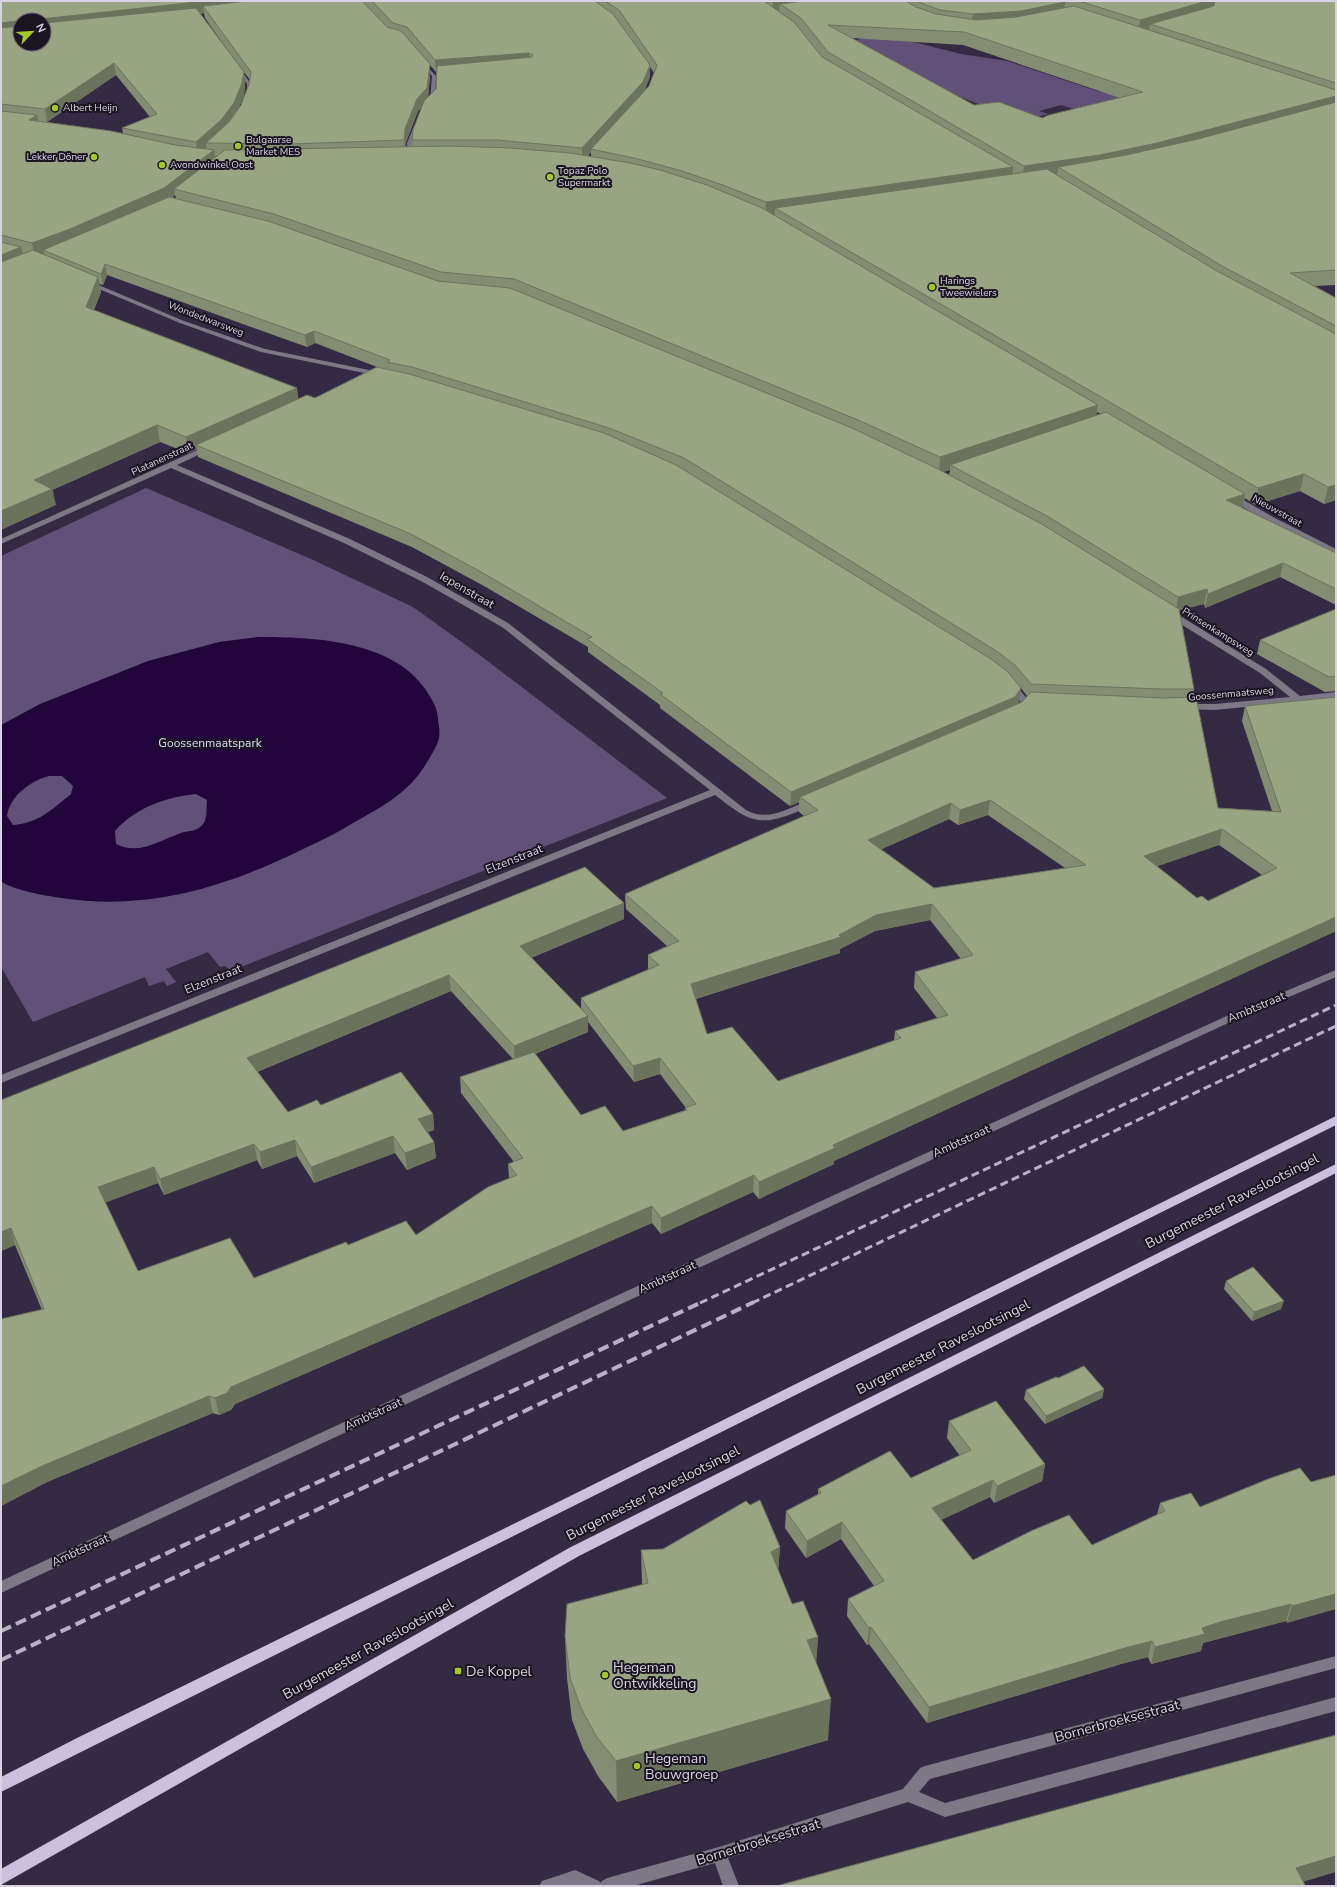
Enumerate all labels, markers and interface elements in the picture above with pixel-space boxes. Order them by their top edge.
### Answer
north arrow [12,12,52,52]
text: N [32,21,49,35]
place label: Albert Heijn [63,101,118,115]
marker: Albert Heijn [50,103,60,113]
place label: Bulgaarse Market MES [246,133,300,159]
marker: Bulgaarse Market MES [233,141,243,151]
place label: Lekker Döner [26,150,86,164]
marker: Lekker Döner [89,152,99,162]
place label: Avondwinkel Oost [170,158,253,172]
marker: Avondwinkel Oost [157,160,167,170]
place label: Topaz Polo Supermarkt [558,164,611,190]
marker: Topaz Polo Supermarkt [545,172,555,182]
place label: Harings Tweewielers [940,274,997,300]
marker: Harings Tweewielers [927,282,937,292]
street label: Wondedwarsweg [166,298,246,340]
street label: Platanenstraat [129,439,195,479]
street label: Nieuwstraat [1250,492,1305,531]
street label: Iepenstraat [437,568,498,613]
street label: Prinsenkampsweg [1179,604,1257,660]
street label: Goossenmaatsweg [1188,683,1275,705]
park label: Goossenmaatspark [158,735,263,751]
street label: Elzenstraat [483,840,546,878]
street label: Elzenstraat [182,960,245,998]
street label: Ambtstraat [1225,987,1288,1026]
street label: Ambtstraat [930,1120,993,1161]
street label: Burgemeester Raveslootsingel [1142,1148,1323,1253]
street label: Ambtstraat [636,1256,699,1297]
street label: Burgemeester Raveslootsingel [853,1294,1034,1399]
street label: Ambtstraat [342,1393,405,1434]
street label: Burgemeester Raveslootsingel [563,1440,744,1545]
street label: Ambtstraat [49,1529,112,1570]
street label: Burgemeester Raveslootsingel [279,1594,458,1704]
place label: Hegeman Ontwikkeling [613,1658,697,1693]
place label: De Koppel [466,1662,533,1681]
marker: De Koppel [453,1666,463,1676]
marker: Hegeman Ontwikkeling [600,1670,610,1680]
street label: Bornerbroeksestraat [1053,1695,1182,1747]
place label: Hegeman Bouwgroep [645,1749,718,1784]
marker: Hegeman Bouwgroep [632,1761,642,1771]
street label: Bornerbroeksestraat [694,1814,822,1870]

